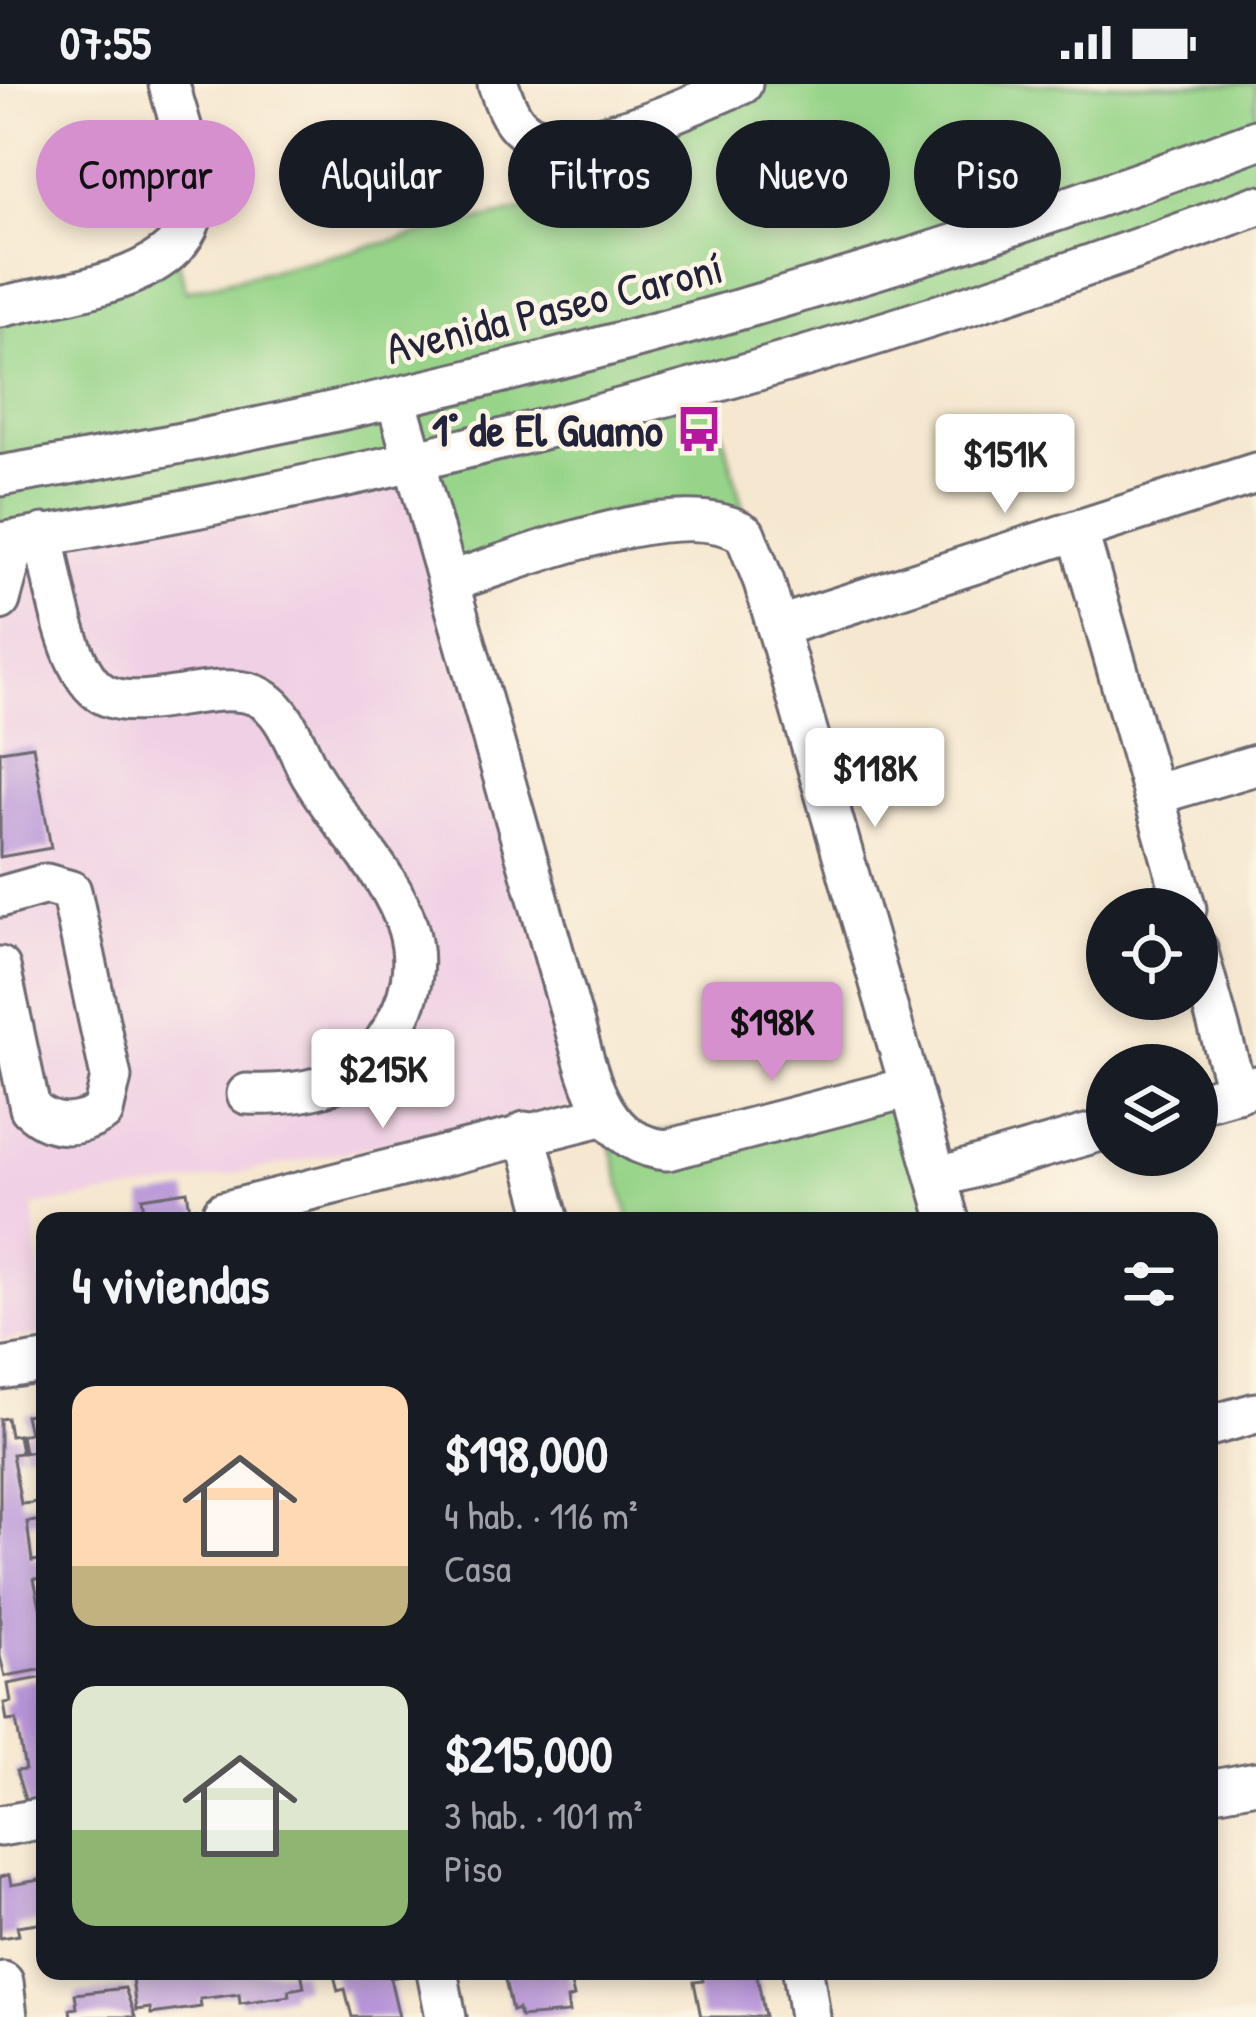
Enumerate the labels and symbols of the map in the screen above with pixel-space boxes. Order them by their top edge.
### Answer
street label: Avenida Paseo Caroní [379,236,729,378]
place label: 1° de El Guamo [432,399,663,460]
bus stop icon: 1° de El Guamo [674,404,724,454]
pin: $151K [921,414,1089,516]
pin: $118K [791,728,959,830]
pin: $198K [688,982,856,1084]
pin: $215K [299,1029,467,1131]

